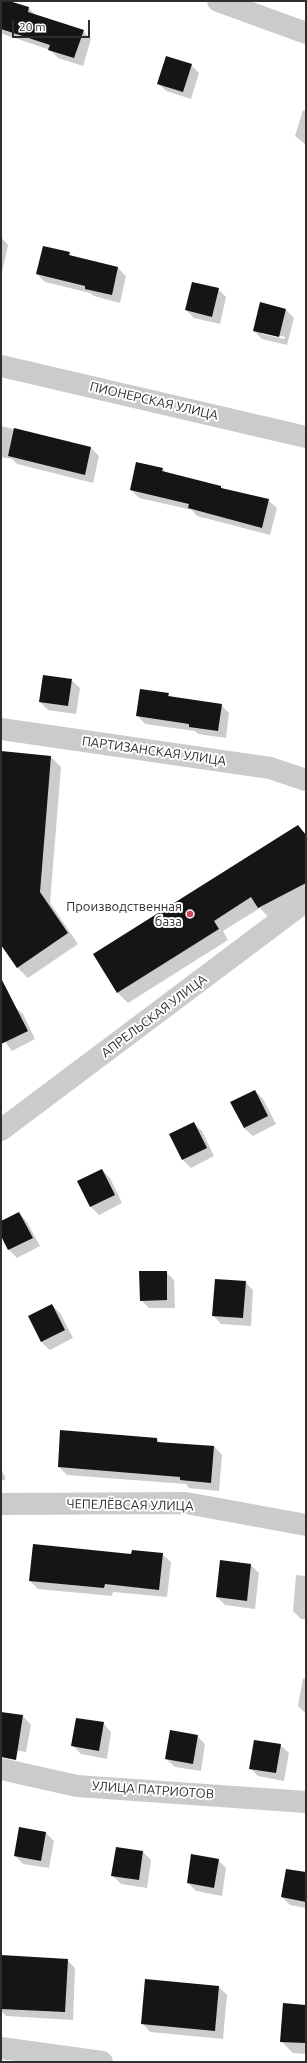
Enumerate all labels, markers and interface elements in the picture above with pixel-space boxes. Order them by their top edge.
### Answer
scale bar [14,12,92,38]
text: 20 m [19,20,46,33]
street label: ПИОНЕРСКАЯ УЛИЦА [88,379,220,423]
street label: ПАРТИЗАНСКАЯ УЛИЦА [81,733,227,769]
place label: Производственная база [66,899,182,930]
marker: Производственная база [185,909,195,919]
street label: АПРЕЛЬСКАЯ УЛИЦА [98,971,210,1061]
street label: ЧЕПЕЛЁВСАЯ УЛИЦА [66,1496,194,1514]
street label: УЛИЦА ПАТРИОТОВ [92,1778,214,1802]

